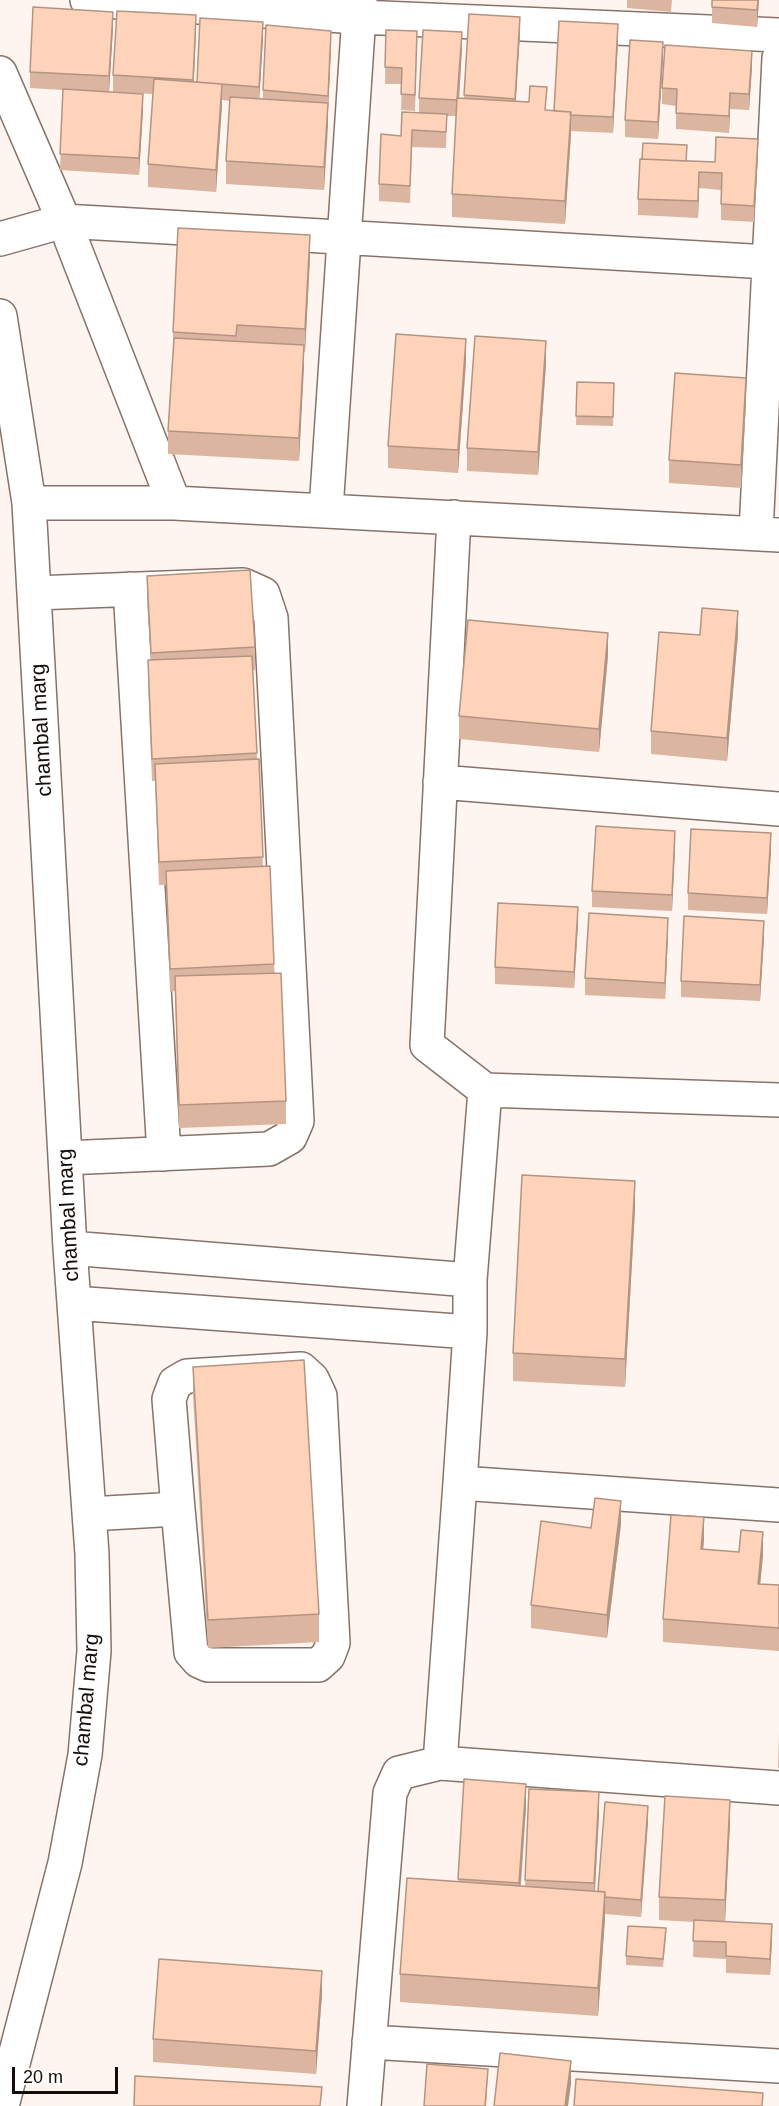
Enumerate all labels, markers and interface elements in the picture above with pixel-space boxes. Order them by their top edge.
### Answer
street label: chambal marg [26,663,58,797]
street label: chambal marg [53,1148,85,1282]
street label: chambal marg [69,1633,105,1767]
scale bar [15,2055,122,2093]
text: 20 m [23,2067,63,2087]

